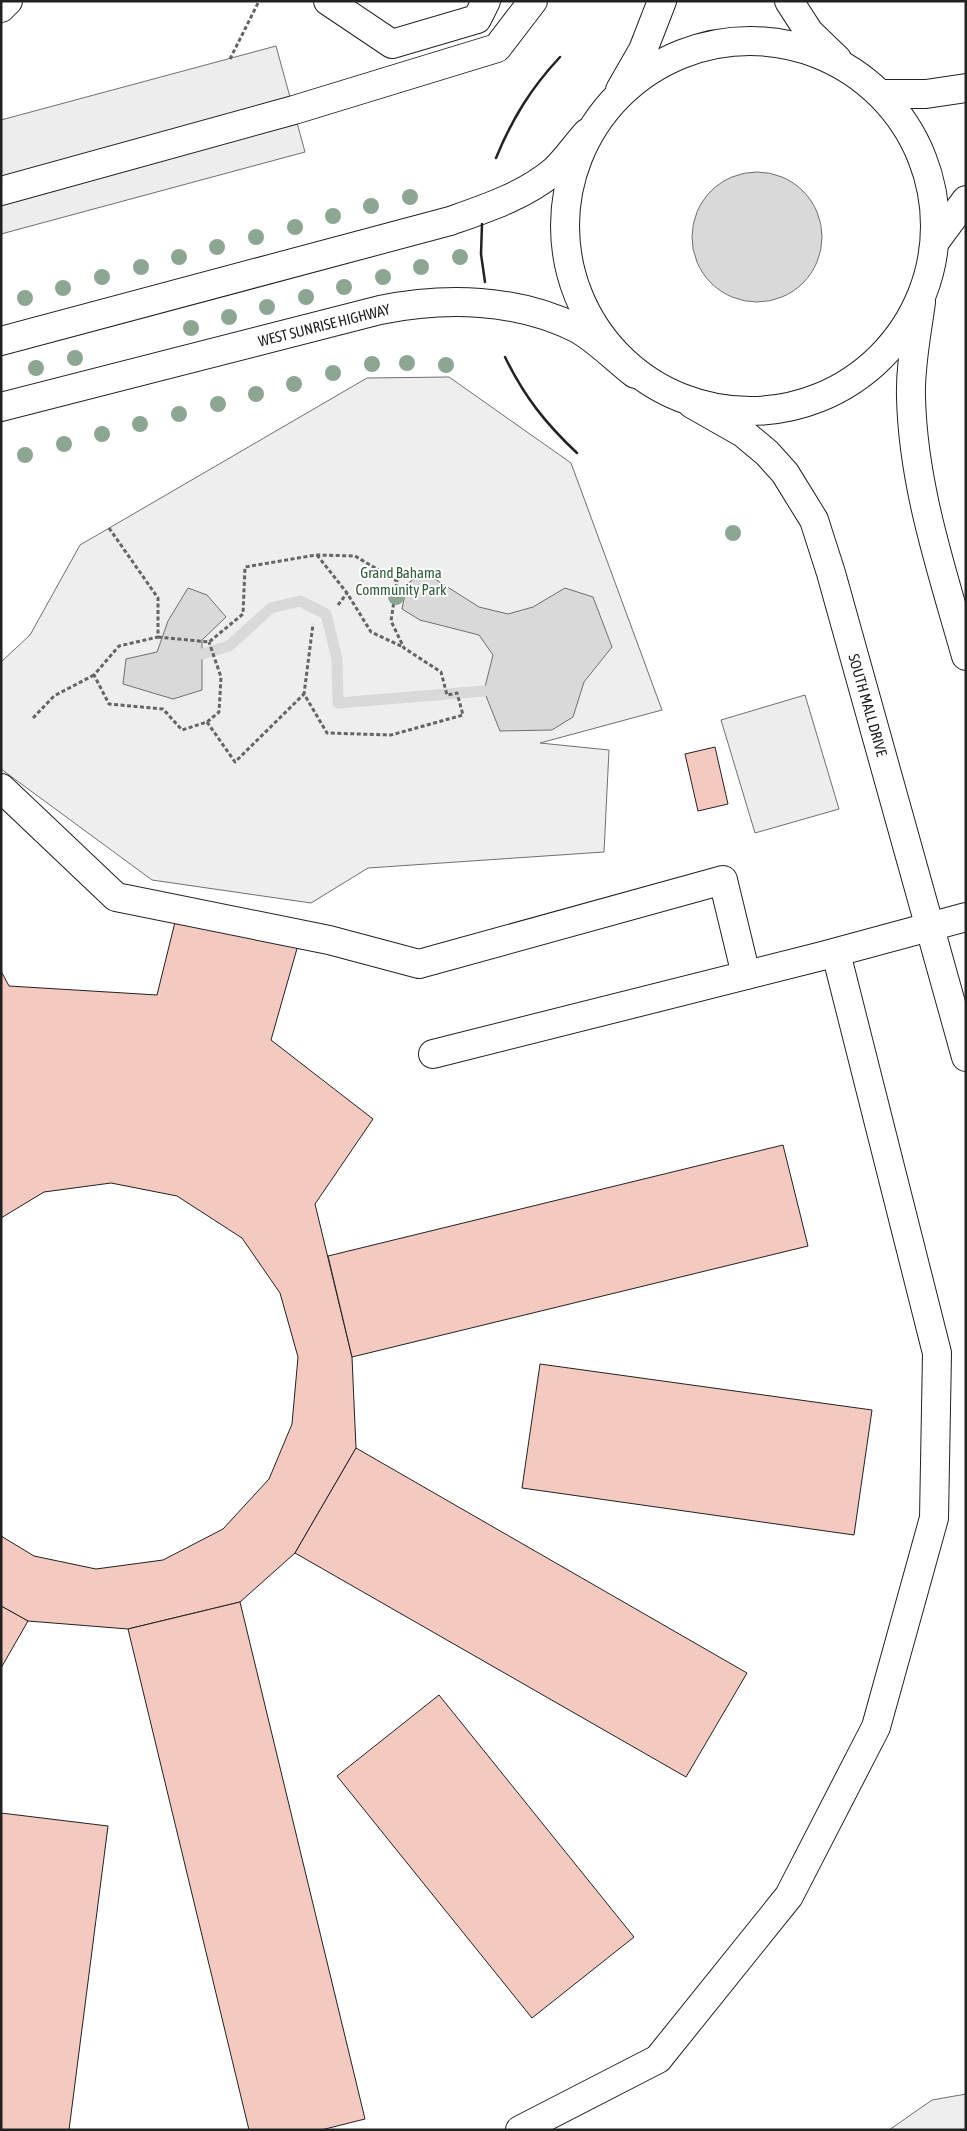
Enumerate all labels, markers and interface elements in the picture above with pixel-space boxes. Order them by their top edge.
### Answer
street label: WEST SUNRISE HIGHWAY [256,300,392,350]
park label: Grand Bahama Community Park [356,564,447,598]
street label: SOUTH MALL DRIVE [845,652,891,759]

